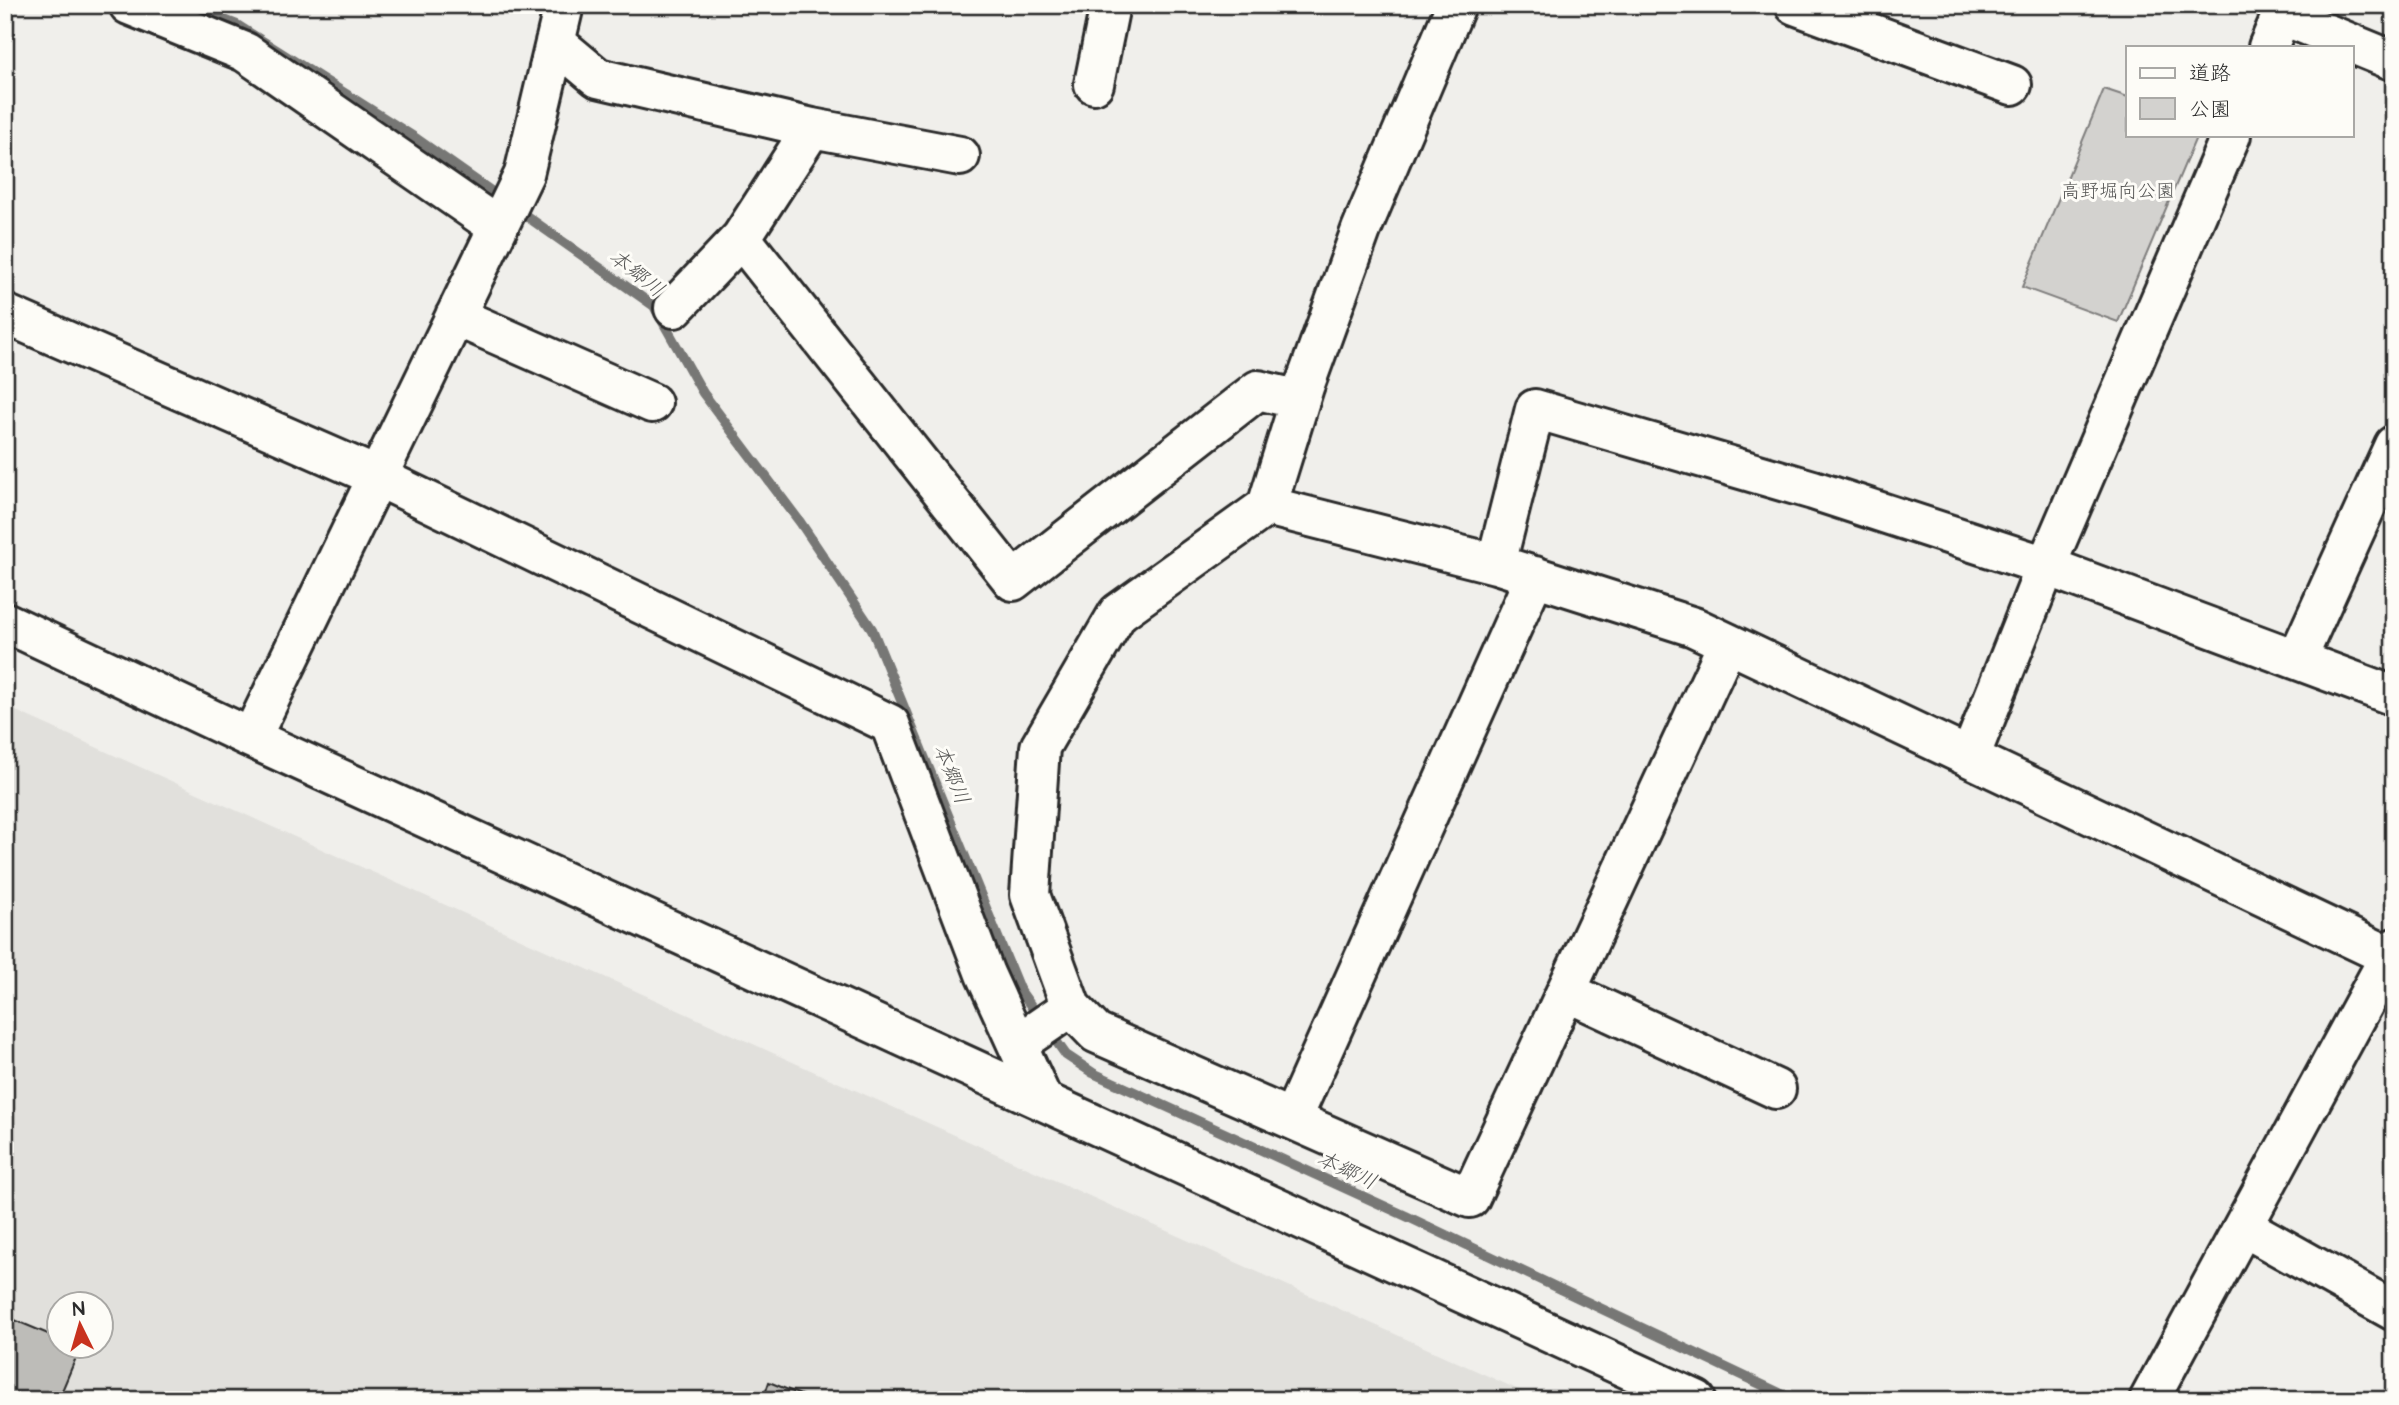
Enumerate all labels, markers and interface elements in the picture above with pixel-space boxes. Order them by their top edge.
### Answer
legend [2126,46,2354,136]
text: 道路 [2189,59,2231,88]
text: 公園 [2189,95,2231,124]
park label: 高野堀向公園 [2061,178,2175,205]
water label: 本郷川 [603,243,670,304]
water label: 本郷川 [926,740,977,809]
water label: 本郷川 [1312,1144,1381,1197]
north arrow [46,1290,116,1360]
text: N [72,1296,86,1324]

